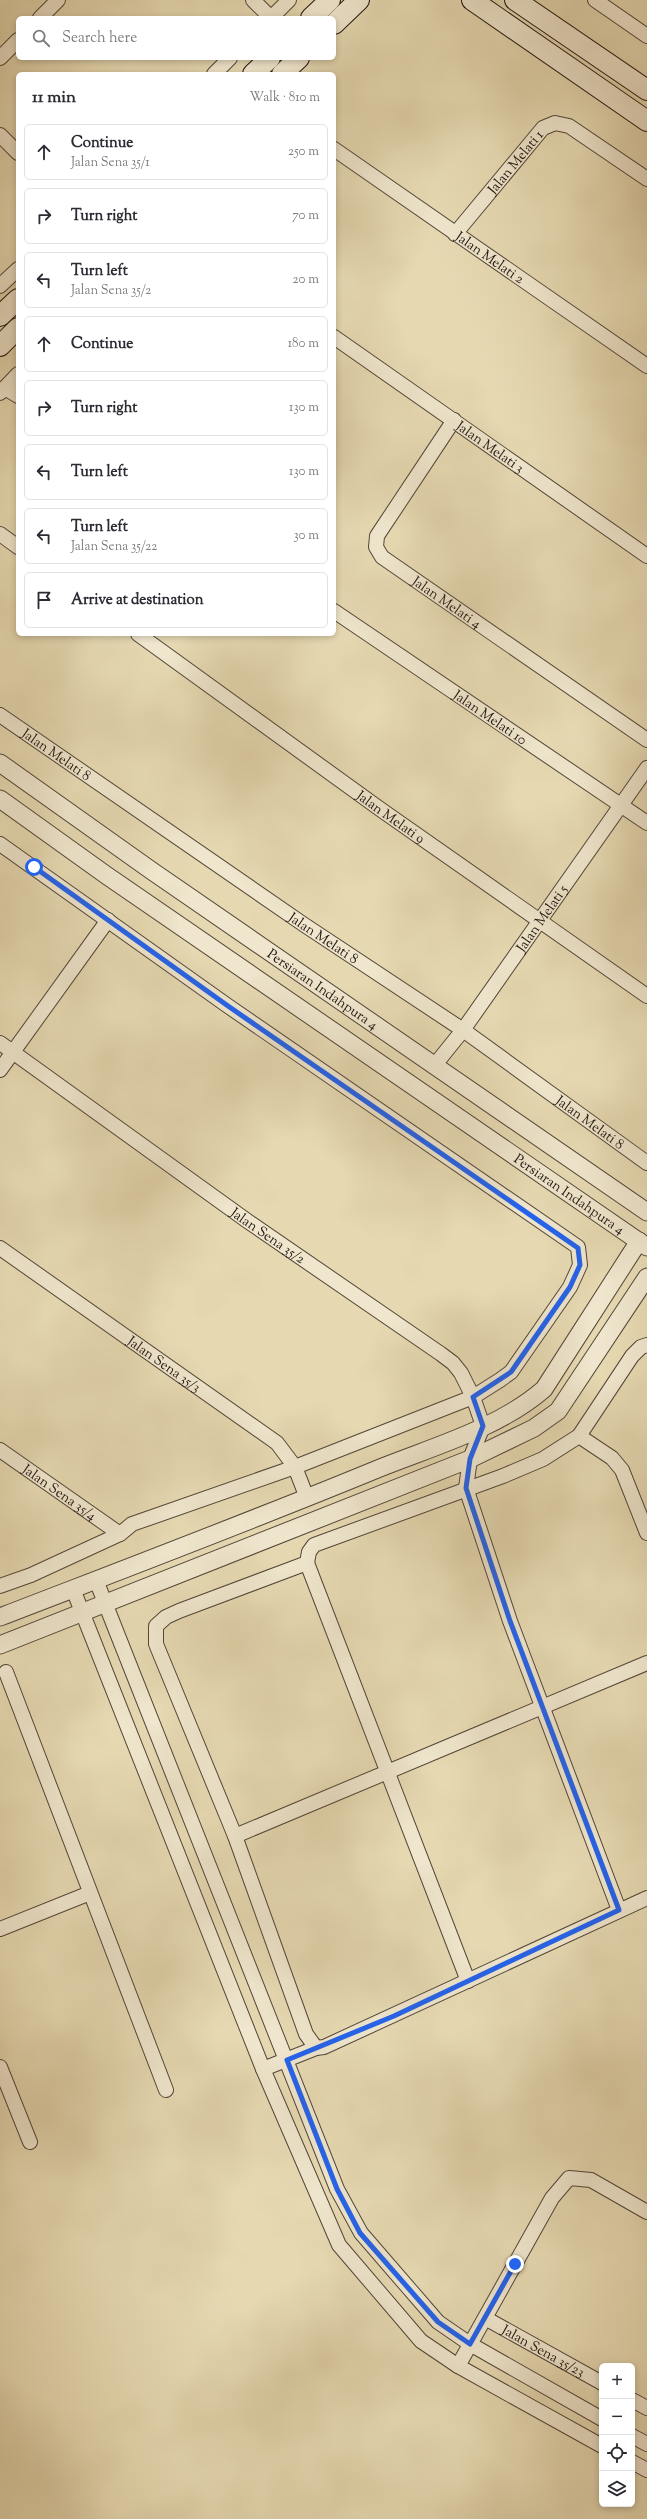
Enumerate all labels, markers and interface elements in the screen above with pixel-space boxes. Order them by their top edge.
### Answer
search box [16,16,336,60]
icon: search [30,27,52,49]
text: Search here [62,28,137,49]
text: 11 min [32,86,76,110]
text: Walk · 810 m [249,89,320,107]
street label: Jalan Melati 1 [483,126,549,200]
text: Continue [71,133,133,154]
icon: ahead [33,141,55,163]
text: 250 m [288,143,319,161]
text: Jalan Sena 35/1 [71,154,150,172]
icon: right [33,205,55,227]
text: Turn right [71,206,137,227]
text: 70 m [292,207,319,225]
street label: Jalan Melati 2 [450,227,528,290]
text: Turn left [71,261,128,282]
icon: left [33,269,55,291]
text: 20 m [293,271,319,289]
text: Jalan Sena 35/2 [71,282,151,300]
icon: ahead [33,333,55,355]
text: Continue [71,334,133,355]
text: 180 m [288,335,319,353]
icon: right [33,397,55,419]
text: Turn right [71,398,137,419]
text: 130 m [289,399,319,417]
street label: Jalan Melati 3 [450,417,528,479]
icon: left [33,461,55,483]
text: Turn left [71,462,128,483]
text: 130 m [289,463,319,481]
text: Turn left [71,517,128,538]
icon: left [33,525,55,547]
text: 30 m [293,527,319,545]
text: Jalan Sena 35/22 [71,538,157,556]
street label: Jalan Melati 4 [406,572,485,635]
icon: arrive [33,589,55,611]
text: Arrive at destination [71,590,204,611]
street label: Jalan Melati 10 [448,686,530,751]
street label: Jalan Melati 8 [16,724,94,787]
street label: Jalan Melati 9 [351,786,428,850]
route start [25,858,43,876]
street label: Jalan Melati 5 [512,881,574,958]
street label: Jalan Melati 8 [283,908,362,970]
street label: Persiaran Indahpura 4 [262,945,381,1036]
street label: Jalan Melati 8 [550,1091,627,1155]
street label: Persiaran Indahpura 4 [509,1150,628,1241]
street label: Jalan Sena 35/2 [225,1203,309,1270]
street label: Jalan Sena 35/3 [122,1332,204,1398]
street label: Jalan Sena 35/4 [17,1460,100,1526]
route end [506,2255,524,2273]
street label: Jalan Sena 35/23 [497,2321,588,2384]
map controls [599,2363,635,2507]
button: + [599,2363,635,2399]
button: − [599,2399,635,2435]
button: locate [599,2435,635,2471]
button: layers [599,2471,635,2507]

